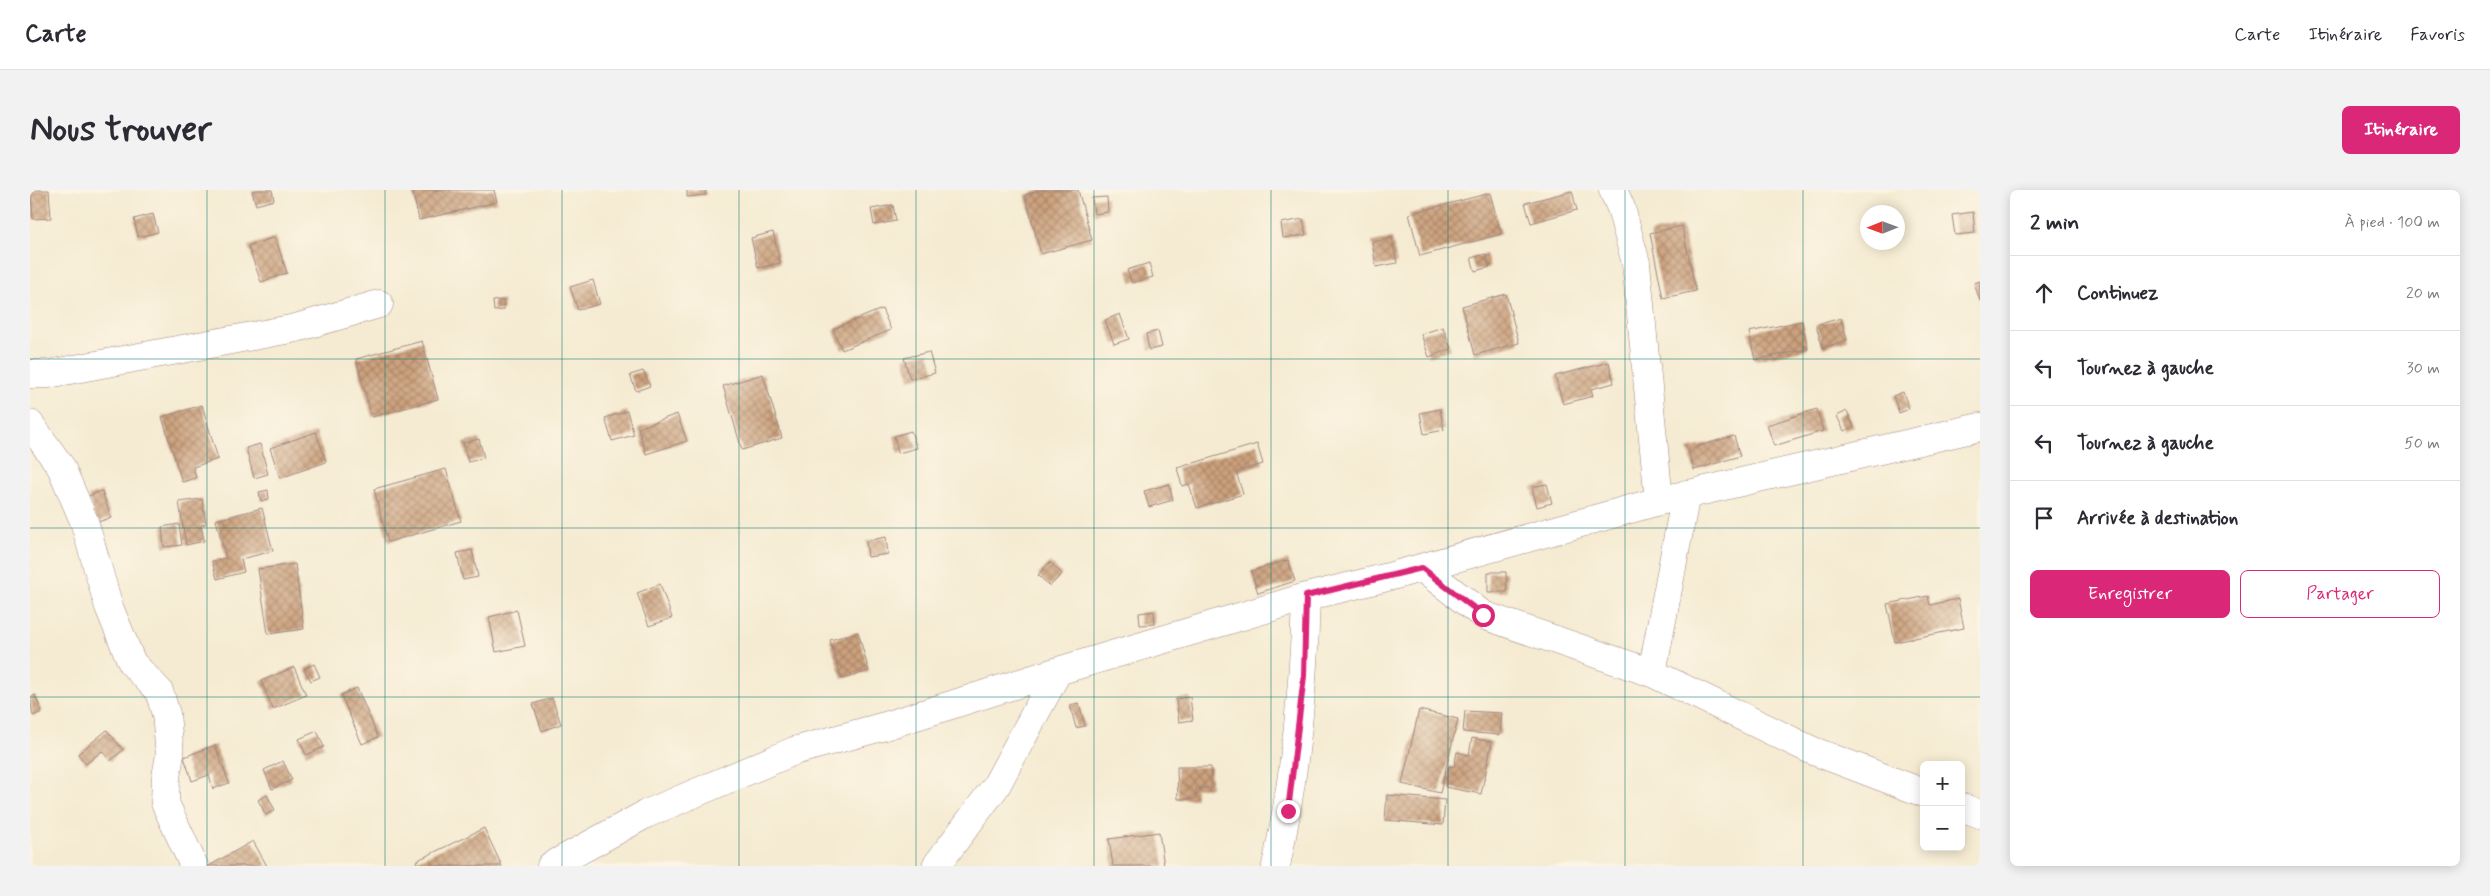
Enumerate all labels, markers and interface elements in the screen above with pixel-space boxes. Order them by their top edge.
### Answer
text: Carte [25,19,87,50]
text: Carte [2234,23,2280,47]
text: Itinéraire [2308,23,2382,47]
text: Favoris [2410,23,2465,47]
button: Itinéraire [2342,106,2460,154]
text: Nous trouver [30,107,212,153]
north arrow [1860,205,1905,250]
text: 2 min [2030,209,2079,237]
text: À pied · 100 m [2345,212,2440,233]
icon: ahead [2030,279,2058,307]
text: Continuez [2077,281,2158,306]
text: 20 m [2406,283,2440,304]
icon: left [2030,354,2058,382]
text: Tournez à gauche [2077,356,2214,381]
text: 30 m [2407,358,2440,379]
icon: left [2030,429,2058,457]
text: Tournez à gauche [2077,431,2214,456]
text: 50 m [2404,433,2440,454]
icon: arrive [2030,504,2058,532]
text: Arrivée à destination [2077,506,2238,531]
button: Enregistrer [2030,570,2230,618]
button: Partager [2240,570,2440,618]
route start [1472,604,1495,627]
map controls [1920,761,1965,851]
button: + [1920,761,1965,806]
route end [1277,800,1300,823]
button: − [1920,806,1965,851]

